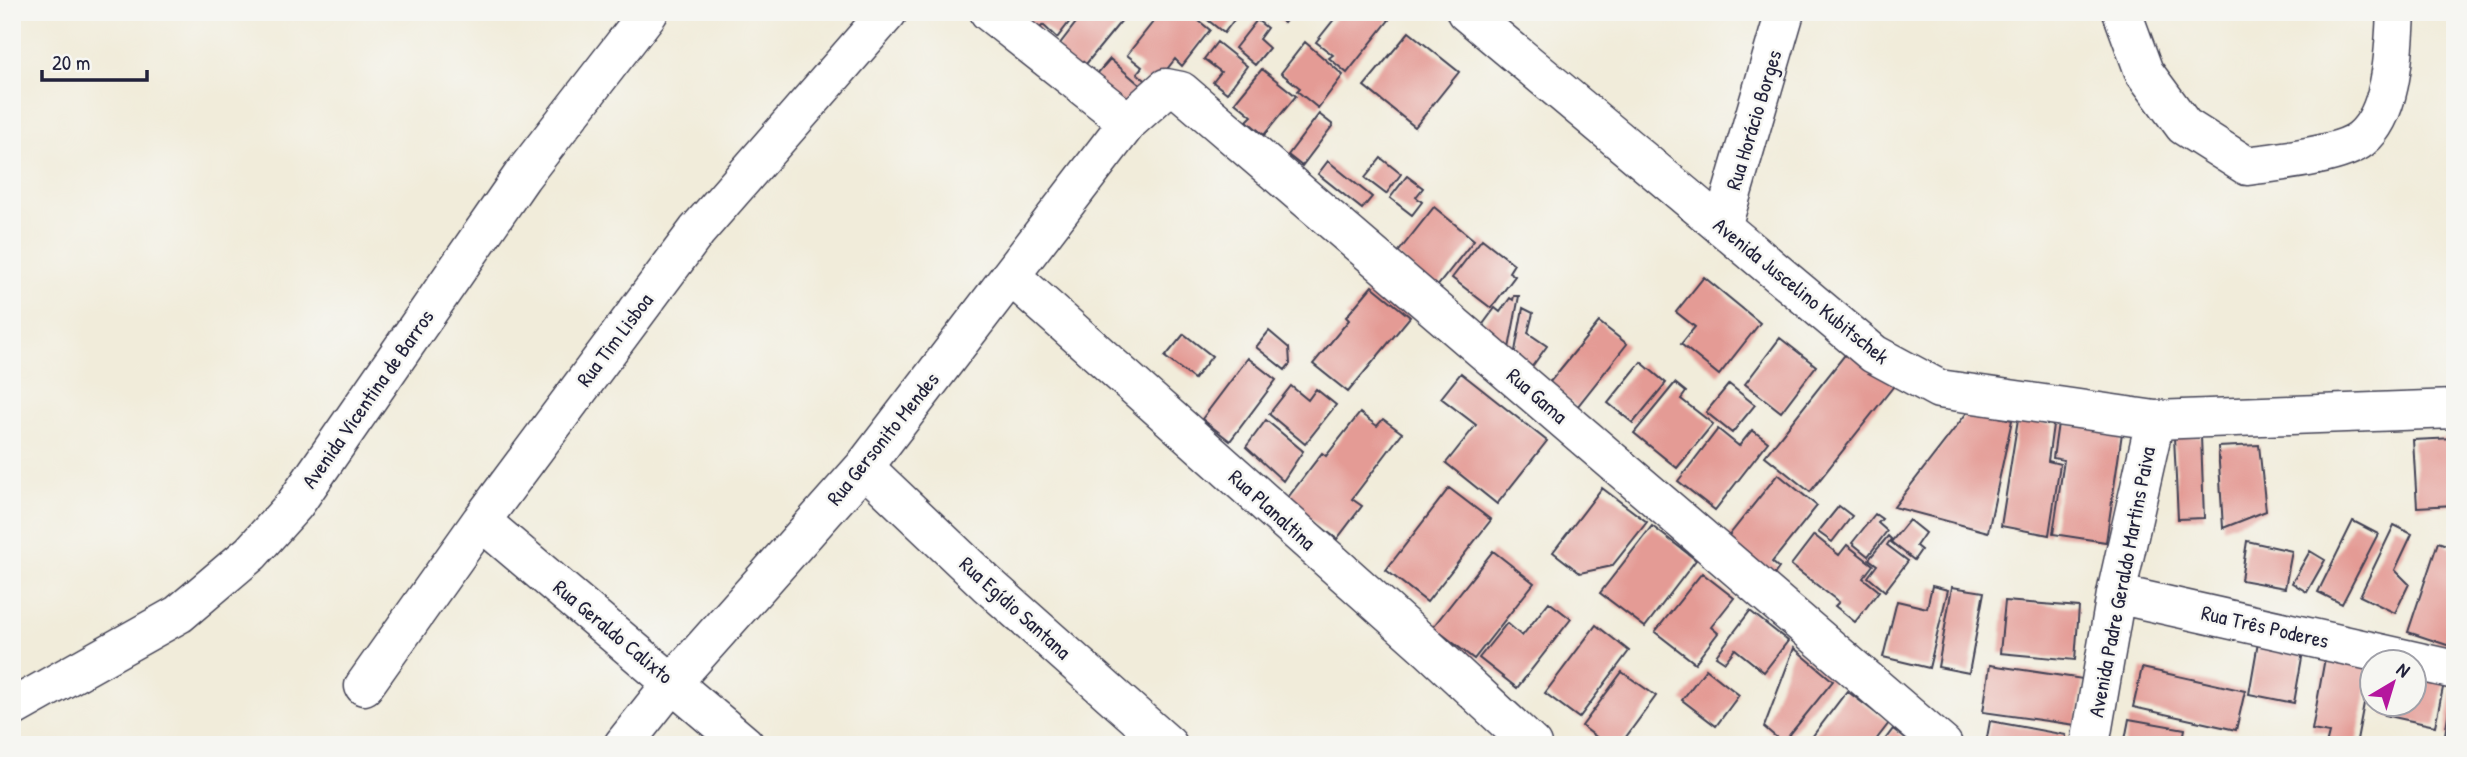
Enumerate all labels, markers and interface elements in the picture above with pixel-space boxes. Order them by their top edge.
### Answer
scale bar [42,38,147,82]
street label: Rua Horácio Borges [1718,46,1789,193]
text: 20 m [52,48,90,77]
street label: Avenida Juscelino Kubitschek [1707,211,1896,371]
street label: Rua Tim Lisboa [570,287,659,393]
street label: Avenida Vicentina de Barros [295,303,440,494]
street label: Rua Gama [1501,361,1574,430]
street label: Rua Gersonito Mendes [820,366,945,511]
street label: Avenida Padre Geraldo Martins Paiva [2081,444,2162,720]
street label: Rua Planaltina [1223,463,1322,557]
street label: Rua Egídio Santana [953,550,1077,666]
street label: Rua Geraldo Calixto [547,573,679,690]
street label: Rua Três Poderes [2199,598,2332,655]
north arrow [2358,648,2428,718]
text: N [2391,656,2415,683]

